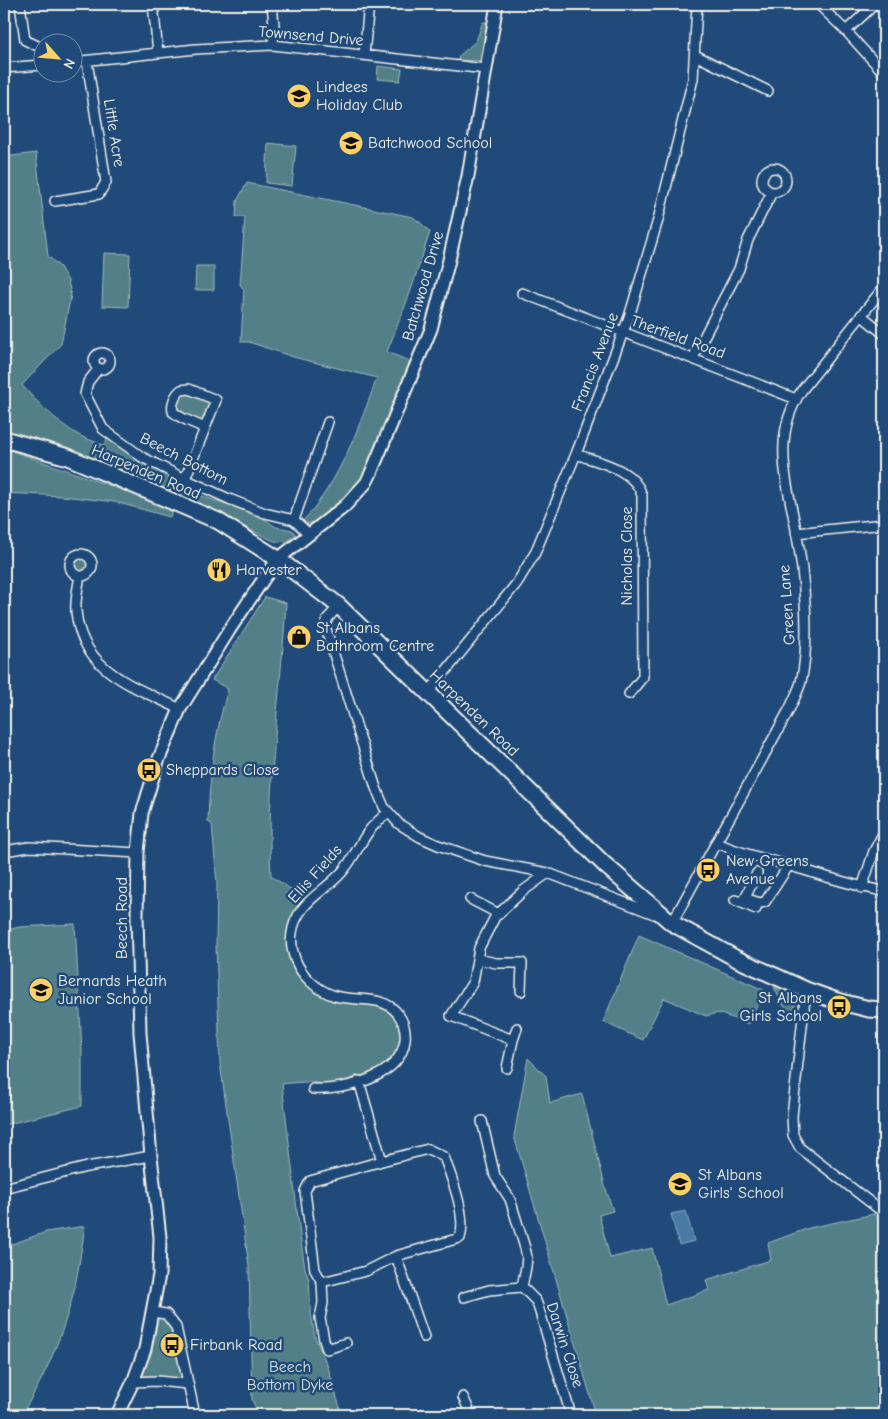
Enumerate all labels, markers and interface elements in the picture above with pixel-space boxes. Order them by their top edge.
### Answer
street label: Townsend Drive [258,22,364,50]
north arrow [32,32,82,82]
text: N [59,56,79,72]
place label: Lindees Holiday Club [316,78,402,114]
school or university icon: Lindees Holiday Club [286,83,312,109]
street label: Little Acre [100,98,128,168]
school or university icon: Batchwood School [338,130,364,156]
place label: Batchwood School [368,134,492,152]
street label: Batchwood Drive [399,229,447,343]
street label: Francis Avenue [568,310,622,414]
street label: Therfield Road [628,312,728,362]
street label: Beech Bottom [137,429,231,489]
street label: Harpenden Road [89,441,203,503]
street label: Nicholas Close [618,507,636,605]
restaurant icon: Harvester [206,557,232,583]
place label: Harvester [236,561,302,579]
street label: Green Lane [775,564,799,646]
place label: St Albans Bathroom Centre [316,619,434,655]
shop icon: St Albans Bathroom Centre [286,624,312,650]
street label: Harpenden Road [426,666,522,760]
bus stop icon: Sheppards Close [136,757,162,783]
place label: Sheppards Close [166,761,279,779]
street label: Ellis Fields [284,841,346,907]
place label: New Greens Avenue [726,852,809,888]
bus stop icon: New Greens Avenue [695,857,721,883]
street label: Beech Road [113,877,131,959]
place label: Bernards Heath Junior School [58,972,167,1008]
school or university icon: Bernards Heath Junior School [28,977,54,1003]
place label: St Albans Girls School [740,989,822,1025]
bus stop icon: St Albans Girls School [826,994,852,1020]
place label: St Albans Girls' School [698,1166,784,1202]
school or university icon: St Albans Girls' School [667,1171,693,1197]
street label: Darwin Close [543,1300,587,1390]
bus stop icon: Firbank Road [159,1332,185,1358]
place label: Firbank Road [190,1336,283,1354]
park label: Beech Bottom Dyke [247,1358,333,1394]

